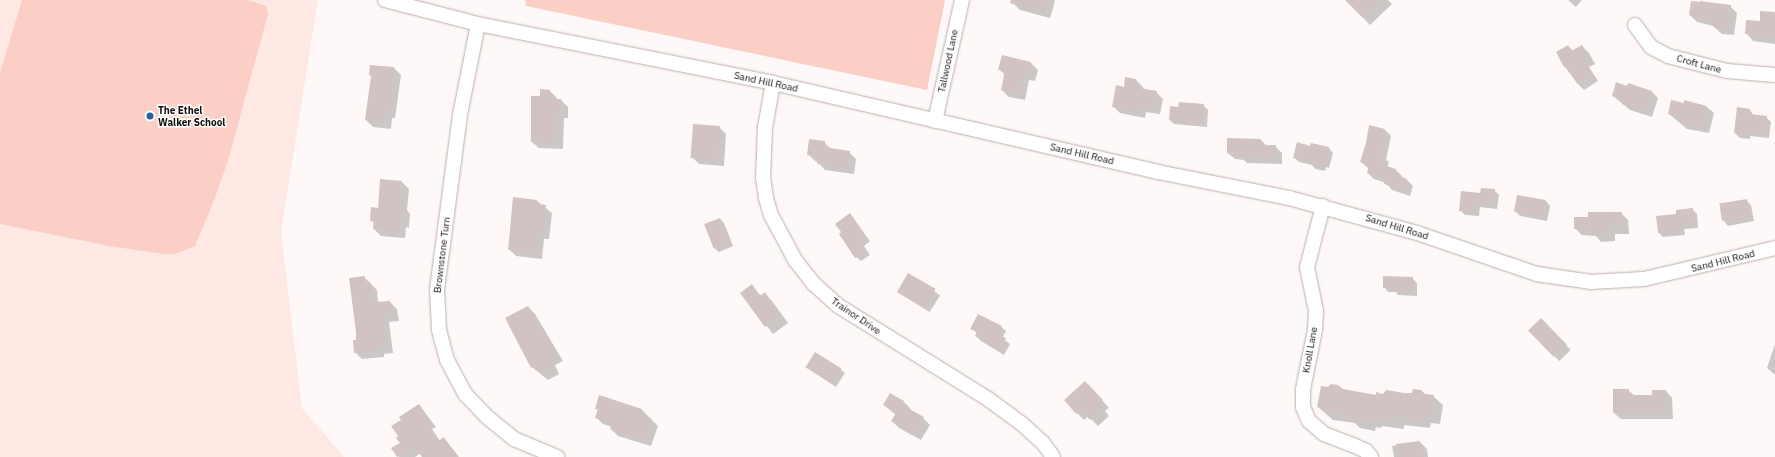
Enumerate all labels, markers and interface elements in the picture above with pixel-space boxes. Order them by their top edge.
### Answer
street label: Tallwood Lane [935,28,961,94]
street label: Croft Lane [1675,52,1723,76]
street label: Sand Hill Road [733,69,799,95]
place label: The Ethel Walker School [158,104,225,128]
marker: The Ethel Walker School [145,111,155,121]
street label: Sand Hill Road [1049,141,1115,167]
street label: Sand Hill Road [1364,212,1430,242]
street label: Brownstone Turn [431,216,453,294]
street label: Sand Hill Road [1690,247,1756,275]
street label: Trainor Drive [829,295,883,337]
street label: Knoll Lane [1300,326,1320,374]

